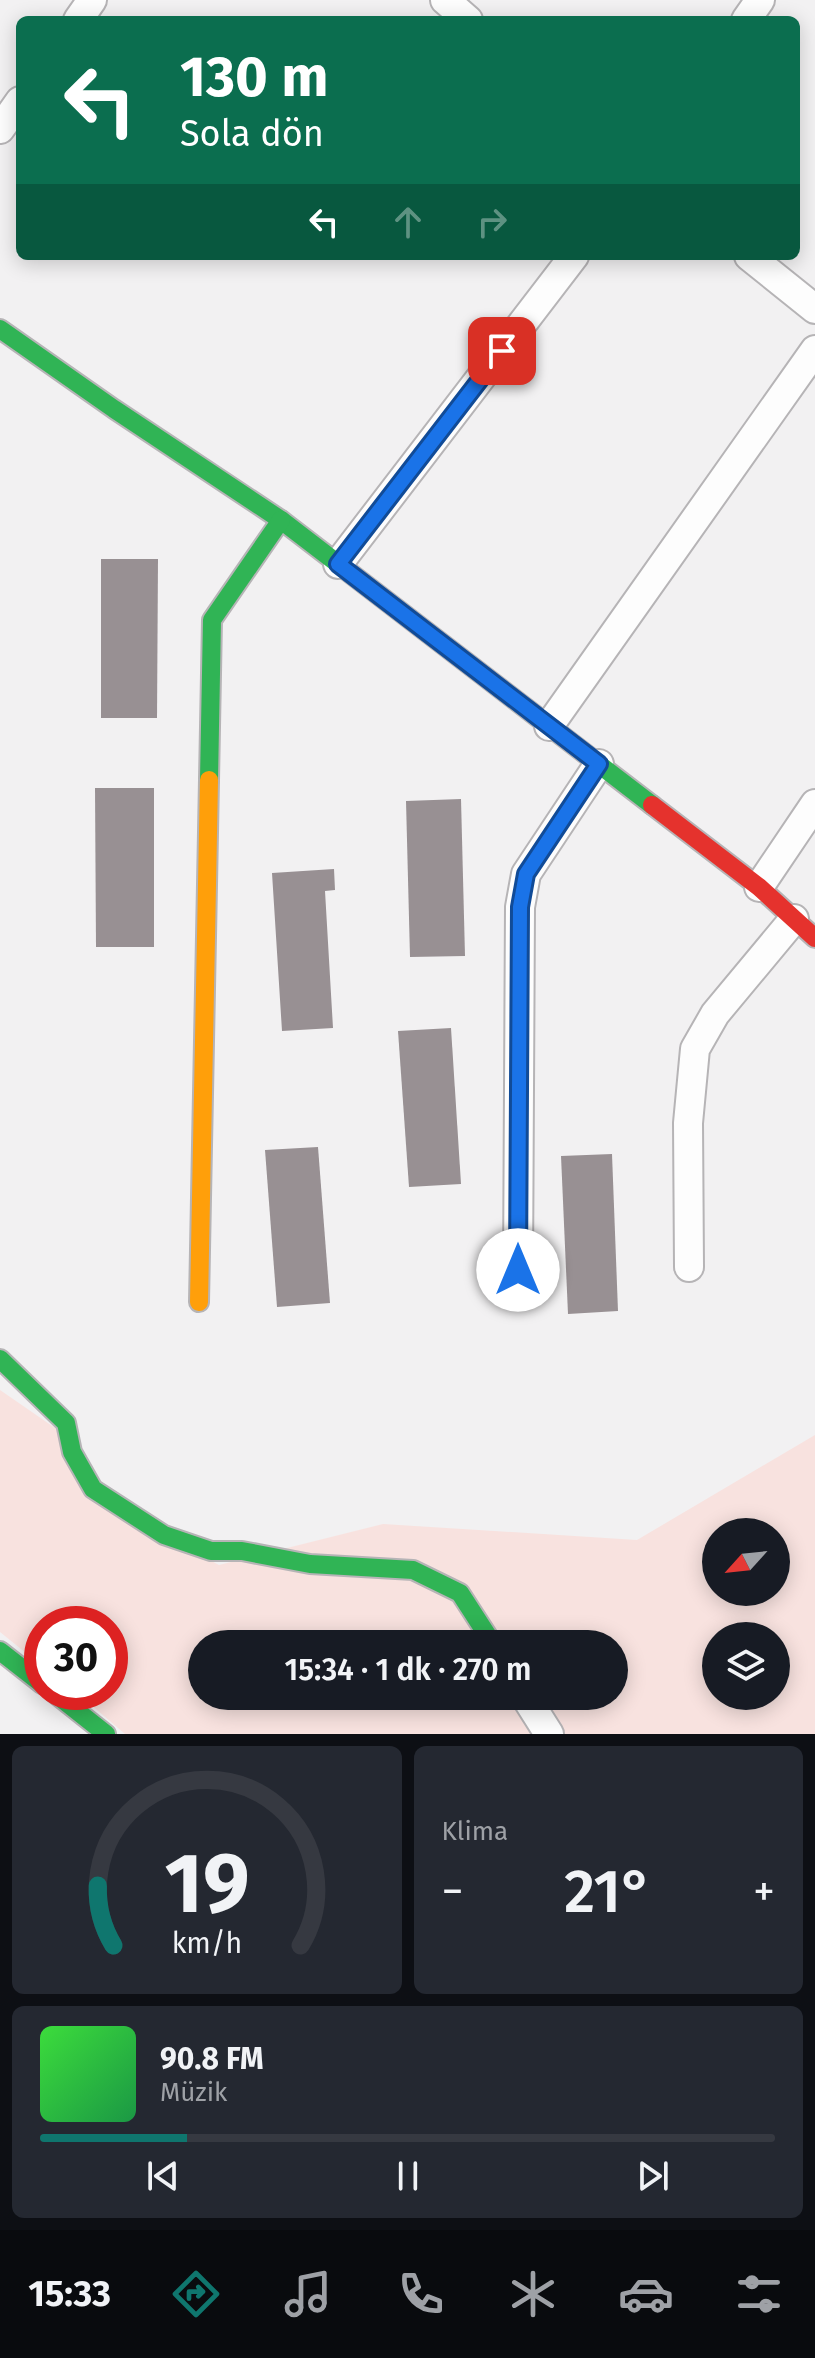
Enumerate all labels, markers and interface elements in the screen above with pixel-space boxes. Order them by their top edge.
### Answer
text: 130 m [180,44,328,111]
icon: left [48,48,152,152]
text: Sola dön [180,112,324,156]
icon: left [302,200,346,244]
icon: ahead [386,200,430,244]
icon: right [470,200,514,244]
pin [468,317,536,385]
icon: arrive [480,329,524,373]
position arrow [476,1228,560,1312]
north arrow [702,1518,790,1606]
map controls [702,1518,790,1710]
speed limit sign: 30 [24,1606,128,1710]
button: layers [702,1622,790,1710]
text: 15:34 · 1 dk · 270 m [285,1652,531,1688]
text: Klima [442,1816,508,1847]
text: 19 [164,1834,249,1934]
text: 21° [564,1856,652,1928]
text: − [442,1865,464,1918]
text: + [753,1865,775,1918]
text: km/h [171,1926,242,1961]
text: 90.8 FM [160,2041,264,2077]
text: Müzik [160,2077,227,2108]
icon: previous [141,2154,185,2198]
icon: pause [386,2154,430,2198]
icon: next [631,2154,675,2198]
icon: directions [168,2266,224,2322]
icon: music [280,2266,336,2322]
icon: phone [393,2266,449,2322]
icon: climate [505,2266,561,2322]
icon: car [618,2266,674,2322]
icon: filters [731,2266,787,2322]
text: 15:33 [28,2272,111,2316]

